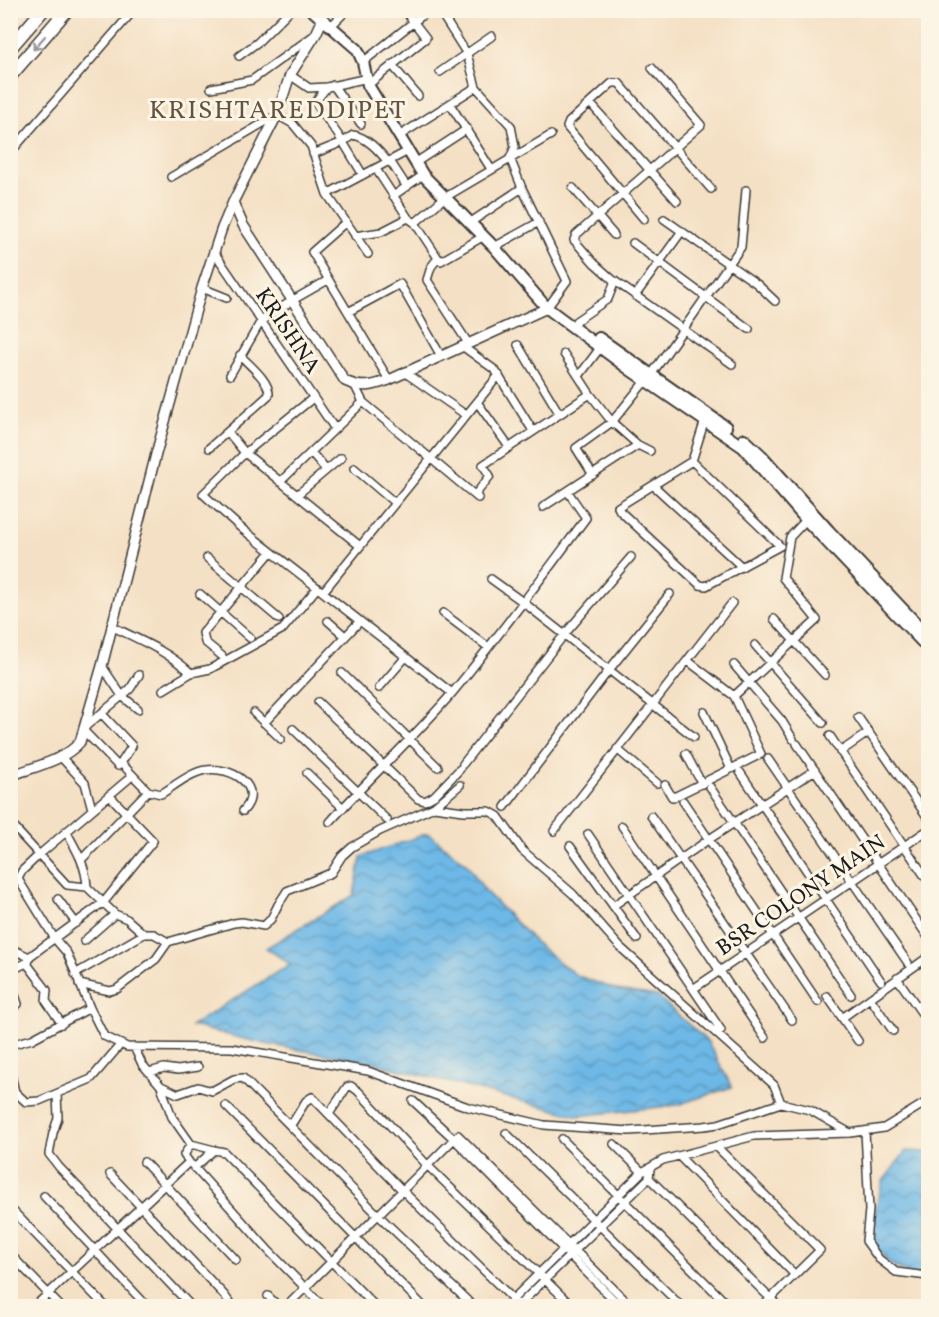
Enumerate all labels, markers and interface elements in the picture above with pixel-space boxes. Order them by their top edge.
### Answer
one-way arrow [32,35,45,51]
district label: KRISHTAREDDIPET [149,93,407,129]
street label: KRISHNA [247,282,327,381]
street label: BSR COLONY MAIN [711,828,892,964]

